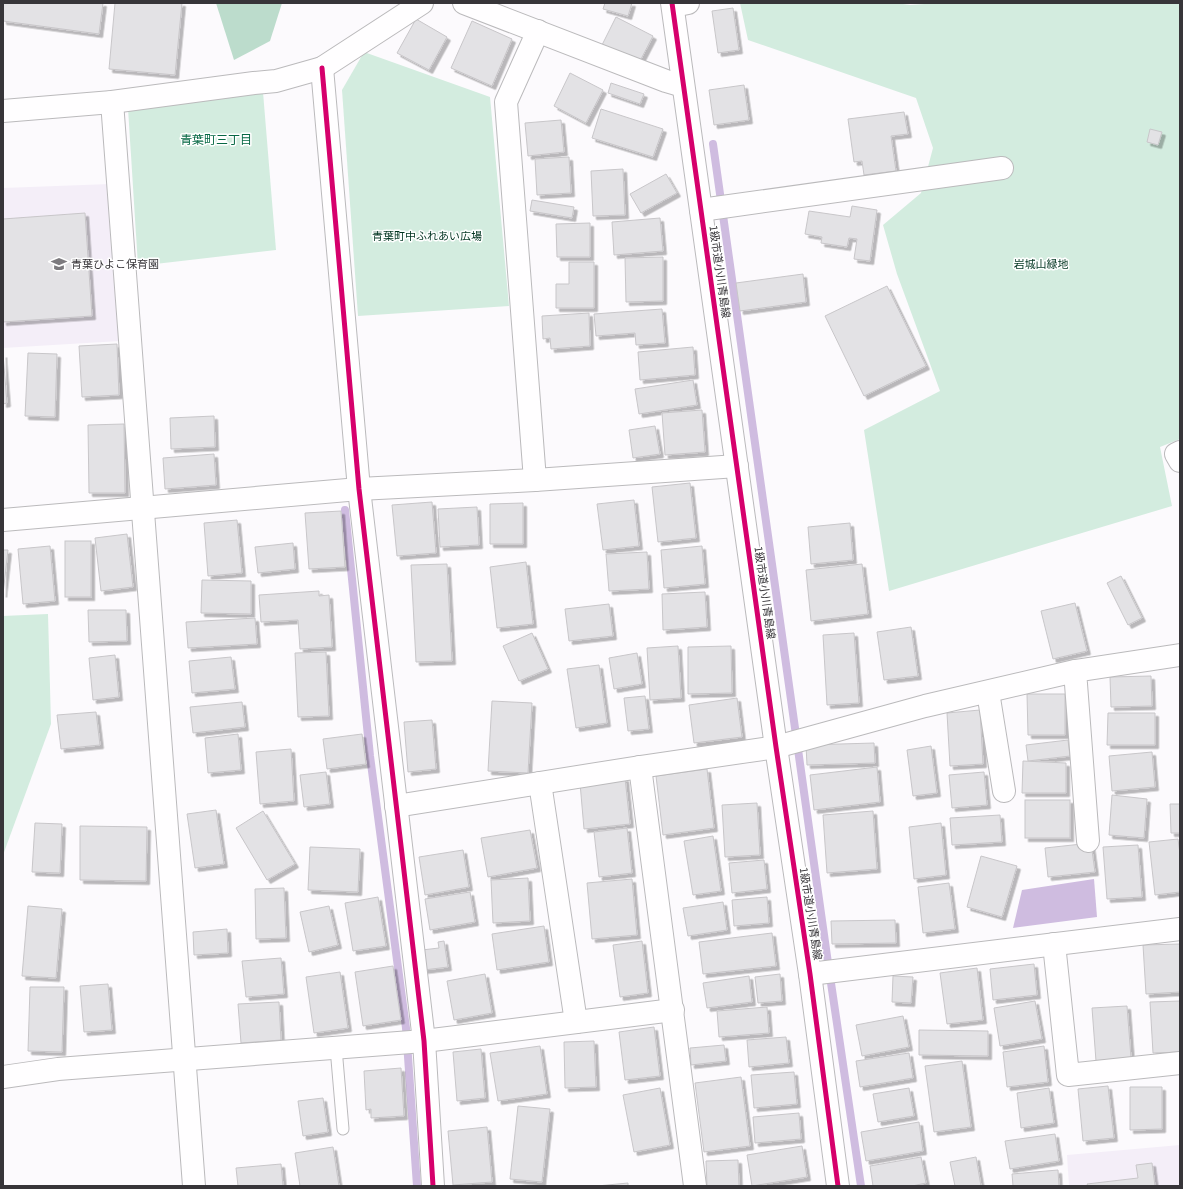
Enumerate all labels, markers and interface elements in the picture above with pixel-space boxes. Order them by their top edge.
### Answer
district label: 青葉町三丁目 [180,133,252,147]
street label: 1級市道小川青島線 [708,225,732,319]
park label: 青葉町中ふれあい広場 [372,230,482,242]
school or university icon: 青葉ひよこ保育園 [50,255,68,273]
place label: 青葉ひよこ保育園 [71,258,159,270]
park label: 岩城山緑地 [1014,258,1069,270]
street label: 1級市道小川青島線 [753,546,777,640]
street label: 1級市道小川青島線 [798,867,824,961]

